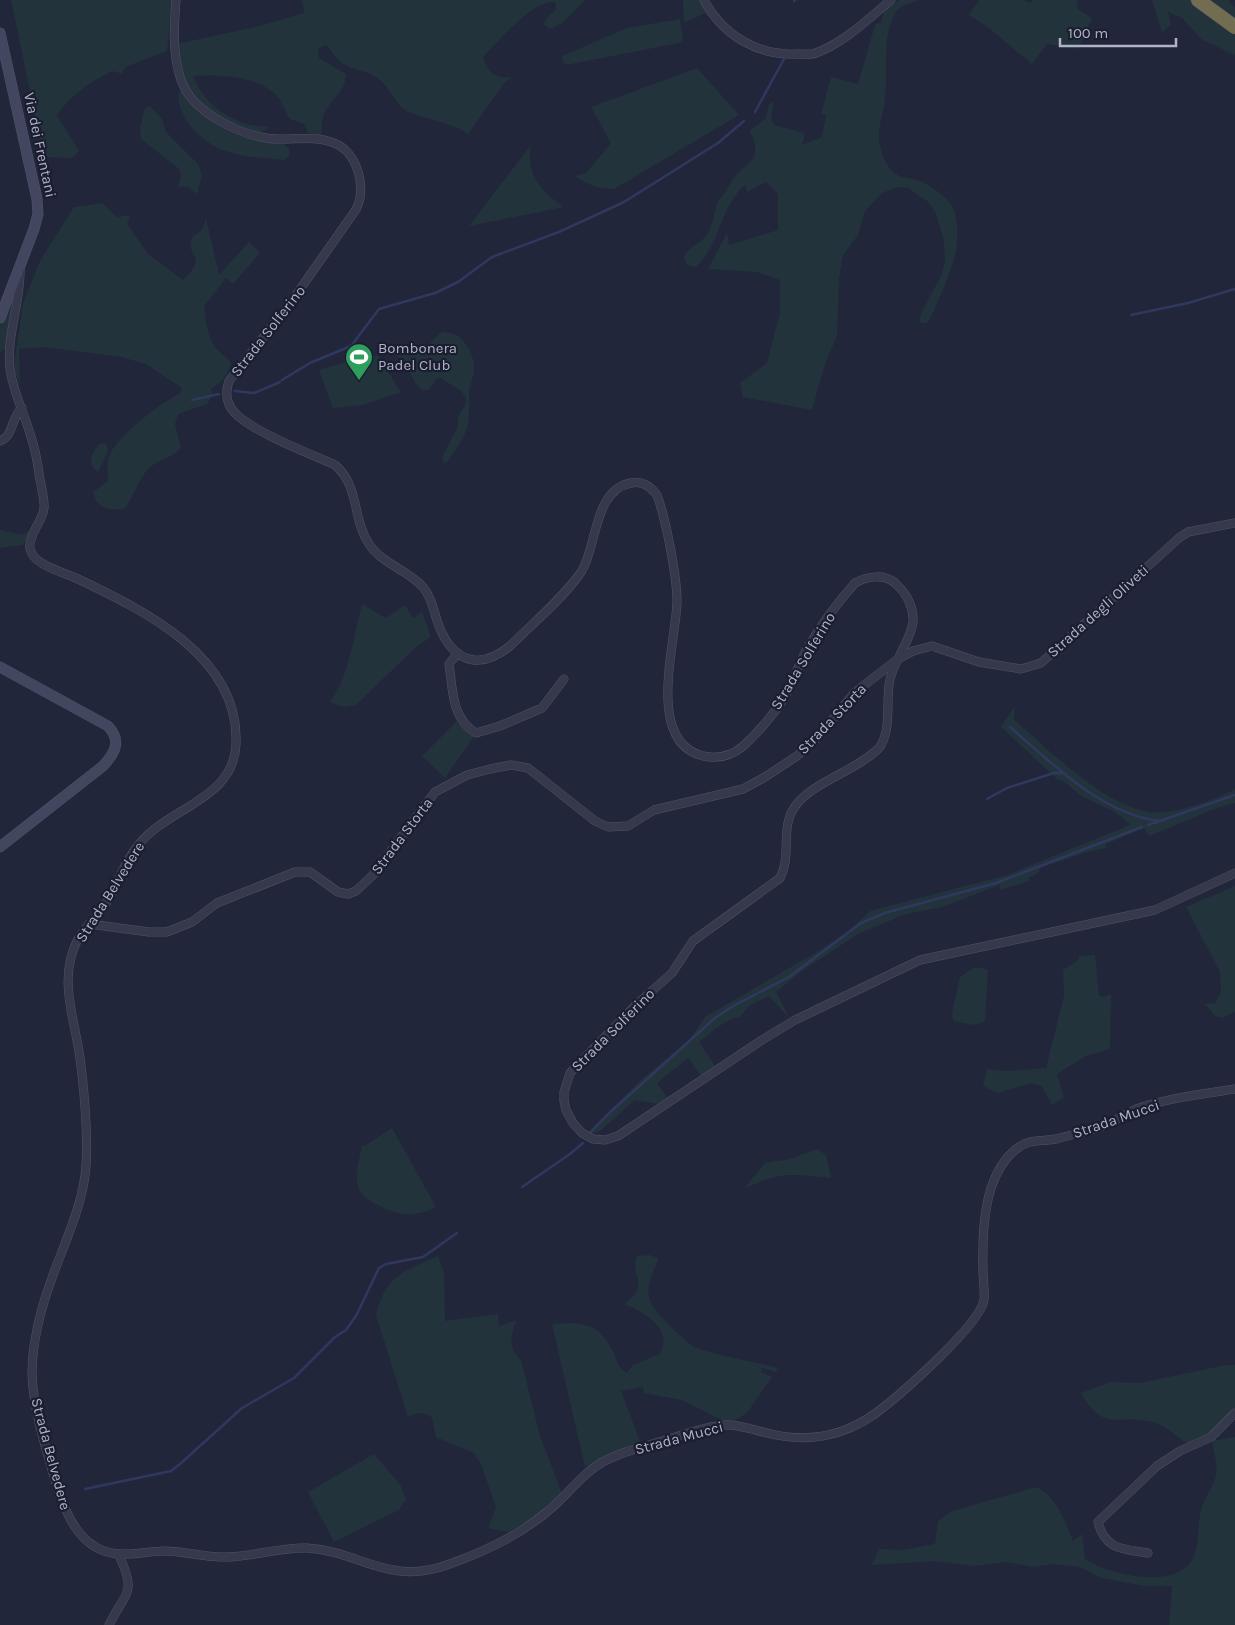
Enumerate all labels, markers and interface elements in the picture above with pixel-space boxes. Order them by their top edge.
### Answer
scale bar [1060,15,1176,47]
text: 100 m [1068,24,1108,42]
street label: Via dei Frentani [20,91,60,199]
street label: Strada Solferino [227,282,309,380]
place label: Bombonera Padel Club [378,339,457,374]
sports icon: Bombonera Padel Club [344,342,374,381]
street label: Strada degli Oliveti [1044,561,1152,661]
street label: Strada Solferino [767,609,839,713]
street label: Strada Storta [794,680,870,758]
street label: Strada Storta [367,794,437,878]
street label: Strada Belvedere [72,838,148,946]
street label: Strada Solferino [568,985,658,1075]
street label: Strada Mucci [1070,1096,1162,1142]
street label: Strada Belvedere [27,1396,75,1512]
street label: Strada Mucci [633,1418,725,1458]

